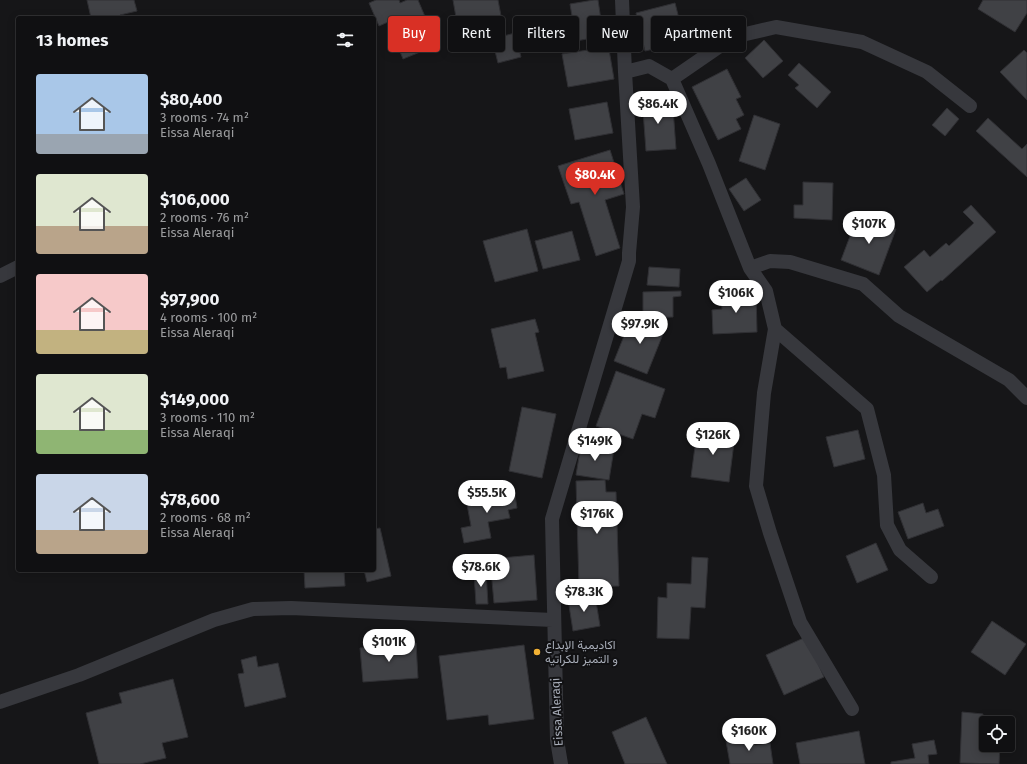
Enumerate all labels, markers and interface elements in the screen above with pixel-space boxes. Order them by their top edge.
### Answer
chip: Buy [388,16,440,52]
chip: Rent [448,16,505,52]
chip: Filters [513,16,579,52]
chip: New [587,16,643,52]
chip: Apartment [651,16,746,52]
icon: filters [334,29,356,51]
text: 13 homes [36,30,108,51]
text: $80,400 [160,89,222,110]
icon: home [68,90,116,138]
pin: $86.4K [625,91,691,125]
text: $86.4K [638,96,678,111]
text: 3 rooms · 74 m² [160,110,249,125]
text: Eissa Aleraqi [160,125,234,140]
pin: $80.4K [562,162,628,196]
text: $80.4K [575,167,615,182]
text: $106,000 [160,189,230,210]
icon: home [68,190,116,238]
text: 2 rooms · 76 m² [160,210,249,225]
pin: $107K [841,211,897,245]
text: $107K [852,216,886,231]
text: Eissa Aleraqi [160,225,234,240]
pin: $106K [708,280,764,314]
text: $106K [718,285,754,300]
text: $97,900 [160,289,219,310]
icon: home [68,290,116,338]
text: 4 rooms · 100 m² [160,310,257,325]
pin: $97.9K [607,311,673,345]
text: $97.9K [621,316,659,331]
text: Eissa Aleraqi [160,325,234,340]
text: $149,000 [160,389,229,410]
icon: home [68,390,116,438]
text: 3 rooms · 110 m² [160,410,255,425]
pin: $126K [685,422,741,456]
text: Eissa Aleraqi [160,425,234,440]
text: $126K [696,427,730,442]
pin: $149K [567,428,623,462]
text: $149K [577,433,613,448]
pin: $55.5K [454,480,520,514]
text: $55.5K [467,485,507,500]
text: $78,600 [160,489,220,510]
icon: home [68,490,116,538]
pin: $176K [569,501,625,535]
text: $176K [580,506,614,521]
text: 2 rooms · 68 m² [160,510,251,525]
text: Eissa Aleraqi [160,525,234,540]
pin: $78.6K [448,554,514,588]
text: $78.6K [462,559,500,574]
pin: $78.3K [551,579,617,613]
text: $78.3K [565,584,603,599]
pin: $101K [361,629,417,663]
text: $101K [372,634,406,649]
place label: اكاديمية الإبداع و التميز للكراتيه [545,638,618,667]
marker: اكاديمية الإبداع و التميز للكراتيه [532,647,542,657]
street label: Eissa Aleraqi [548,677,566,747]
map controls [979,716,1015,752]
button: locate [979,716,1015,752]
pin: $160K [721,718,777,752]
text: $160K [731,723,767,738]

